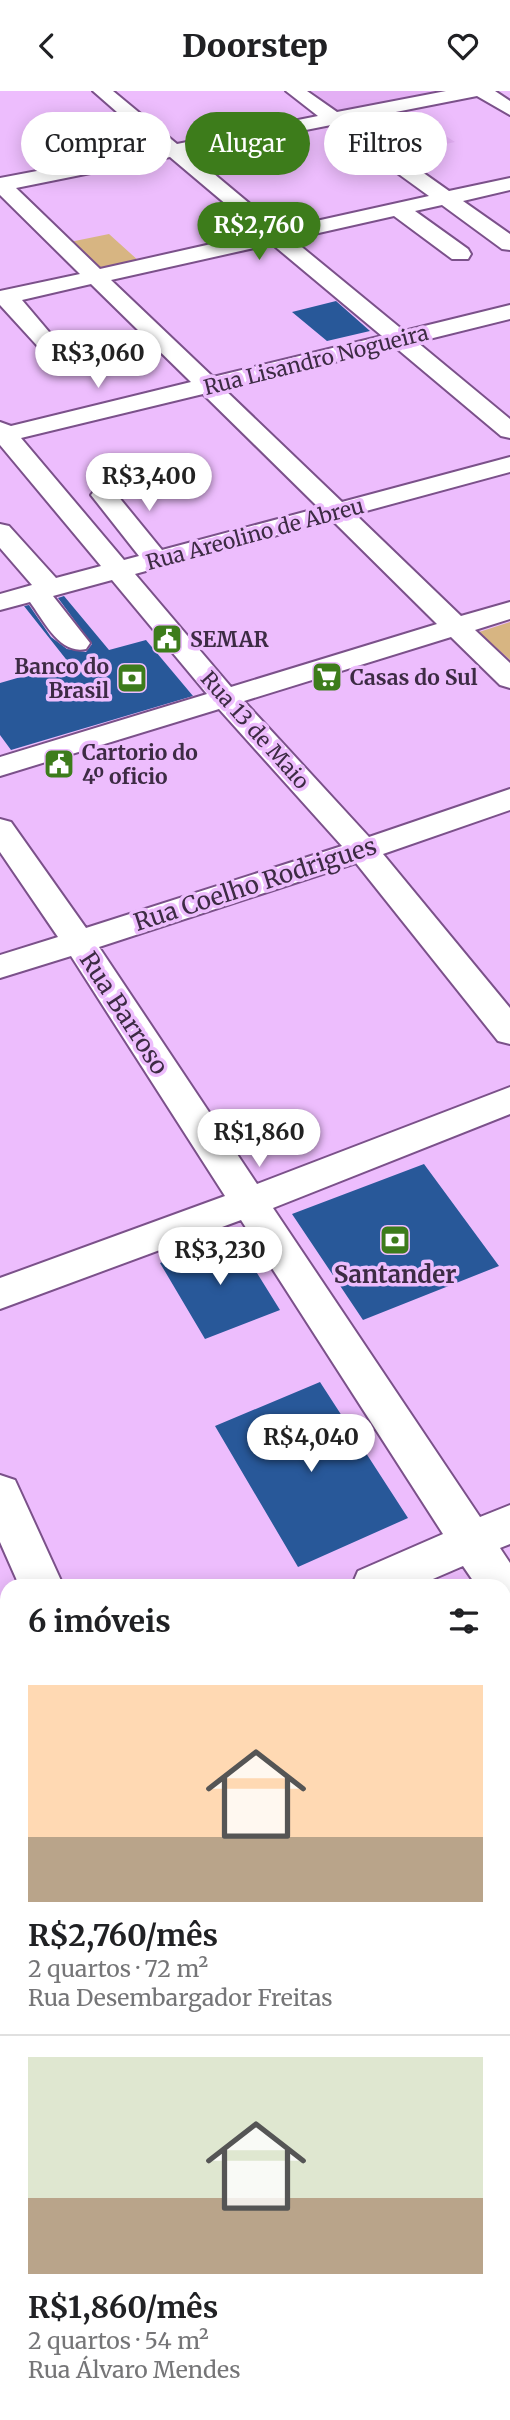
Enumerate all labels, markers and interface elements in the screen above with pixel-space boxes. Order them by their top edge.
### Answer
text: Doorstep [182,26,328,66]
icon: back [28,27,66,65]
icon: heart [444,27,482,65]
chip: Comprar [21,112,171,175]
chip: Alugar [185,112,310,175]
chip: Filtros [324,112,447,175]
pin: R$2,760 [194,202,324,262]
text: R$2,760 [213,210,305,239]
street label: Rua Lisandro Nogueira [201,319,431,401]
pin: R$3,060 [33,331,163,390]
text: R$3,060 [51,338,145,367]
pin: R$3,400 [84,453,214,513]
text: R$3,400 [102,461,196,490]
street label: Rua Areolino de Abreu [143,492,367,576]
public building icon: SEMAR [150,622,184,656]
place label: SEMAR [190,626,270,653]
place label: Banco do Brasil [14,653,109,704]
supermarket icon: Casas do Sul [310,660,344,694]
bank icon: Banco do Brasil [115,661,149,695]
place label: Casas do Sul [350,664,478,691]
street label: Rua 13 de Maio [195,665,315,795]
place label: Cartorio do 4º oficio [82,739,198,790]
public building icon: Cartorio do 4º oficio [42,747,76,781]
street label: Rua Coelho Rodrigues [130,830,380,938]
street label: Rua Barroso [73,946,175,1080]
pin: R$1,860 [194,1109,324,1169]
text: R$1,860 [213,1117,305,1146]
bank icon: Santander [378,1223,412,1257]
pin: R$3,230 [155,1227,285,1287]
text: R$3,230 [174,1235,266,1264]
place label: Santander [334,1259,456,1290]
pin: R$4,040 [246,1415,376,1474]
text: R$4,040 [263,1422,359,1451]
text: 6 imóveis [28,1602,171,1640]
icon: filters [445,1602,483,1640]
icon: home [193,1731,319,1857]
text: R$2,760/mês [28,1916,218,1954]
text: 2 quartos · 72 m² [28,1954,208,1983]
text: Rua Desembargador Freitas [28,1983,333,2012]
icon: home [193,2103,319,2229]
text: R$1,860/mês [28,2288,218,2326]
text: 2 quartos · 54 m² [28,2326,209,2355]
text: Rua Álvaro Mendes [28,2355,240,2384]

